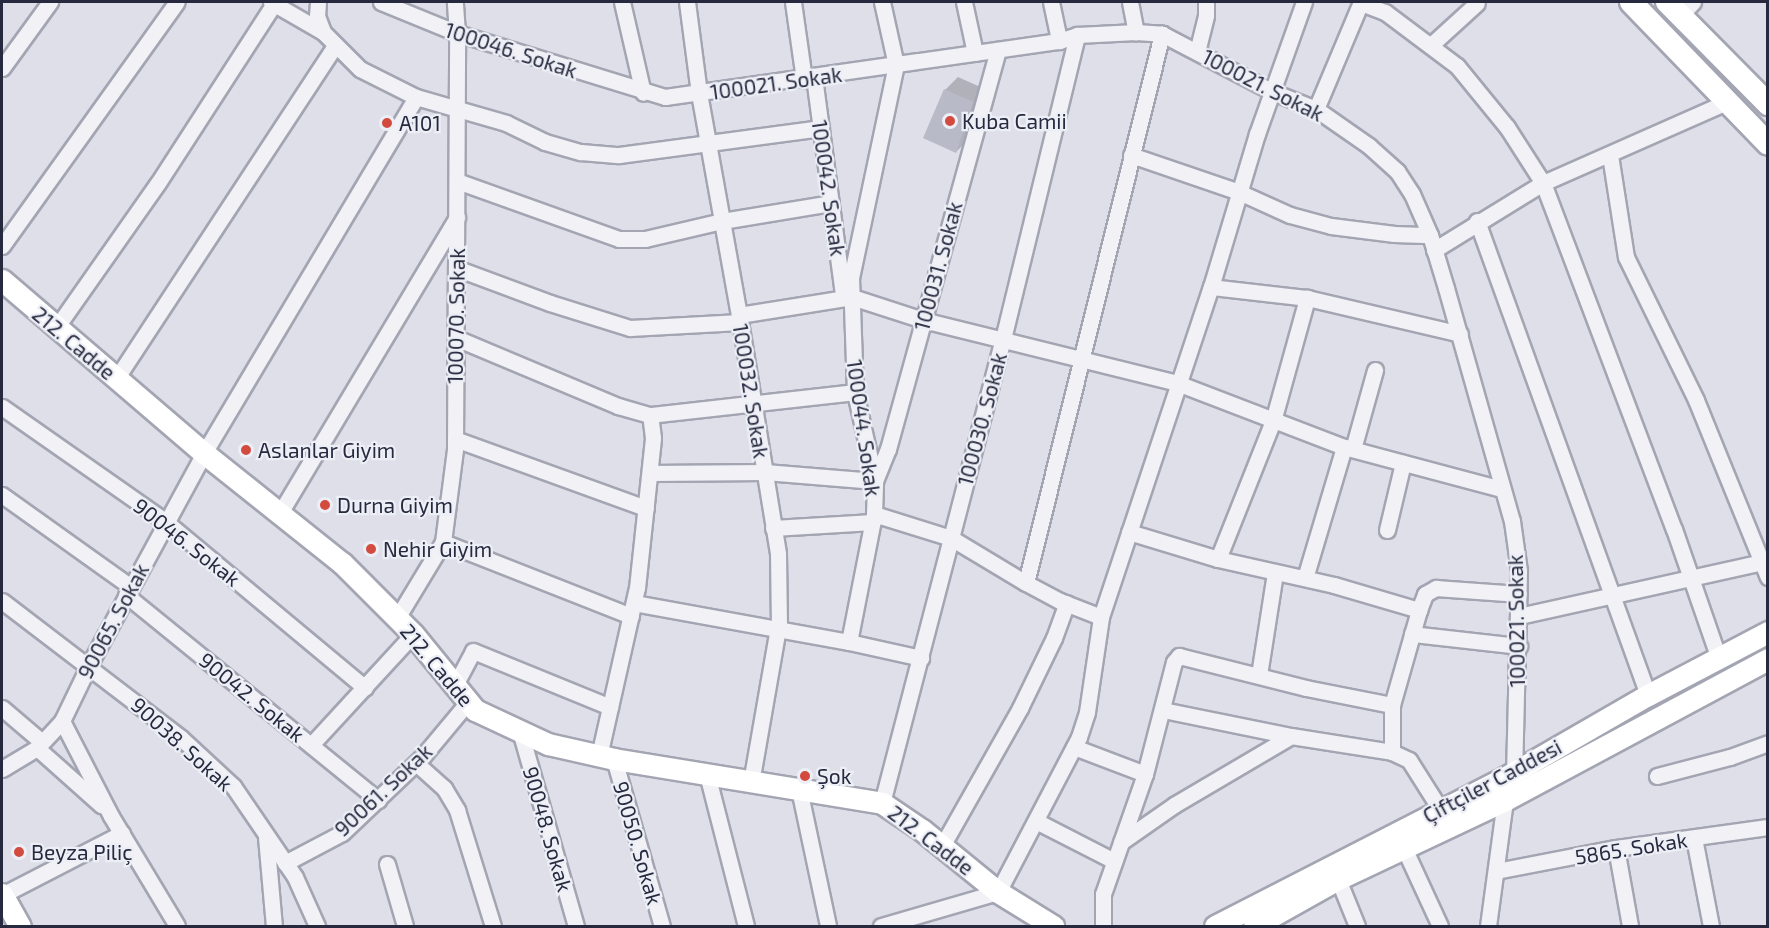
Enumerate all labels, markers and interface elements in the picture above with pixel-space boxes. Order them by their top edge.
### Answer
street label: 100046. Sokak [442,17,580,83]
street label: 100021. Sokak [1198,44,1328,126]
street label: 100021. Sokak [709,61,843,105]
place label: Kuba Camii [962,108,1067,134]
place label: A101 [399,110,441,136]
marker: Kuba Camii [943,114,957,128]
marker: A101 [380,116,394,130]
street label: 100042. Sokak [807,118,851,258]
street label: 100031. Sokak [909,199,967,333]
street label: 100070. Sokak [442,248,470,384]
street label: 212. Cadde [27,301,121,385]
street label: 100032. Sokak [728,322,774,460]
street label: 100030. Sokak [952,350,1012,488]
street label: 100044. Sokak [842,358,886,498]
place label: Aslanlar Giyim [258,437,396,463]
marker: Aslanlar Giyim [239,443,253,457]
place label: Durna Giyim [337,492,453,518]
street label: 90046. Sokak [129,493,245,591]
marker: Durna Giyim [318,498,332,512]
place label: Nehir Giyim [383,536,493,562]
marker: Nehir Giyim [364,542,378,556]
street label: 100021. Sokak [1502,554,1530,688]
street label: 90065. Sokak [72,559,154,683]
street label: 212. Cadde [395,618,479,712]
street label: 90042. Sokak [194,647,310,747]
street label: 90038. Sokak [126,692,238,796]
street label: Çiftçiler Caddesi [1418,734,1566,828]
street label: 90061. Sokak [329,739,437,841]
street label: 90048. Sokak [518,763,578,895]
place label: Şok [817,763,851,789]
marker: Şok [798,769,812,783]
street label: 90050. Sokak [608,778,668,908]
street label: 212. Cadde [883,800,979,880]
street label: 5865. Sokak [1573,827,1689,869]
place label: Beyza Piliç [31,839,133,865]
marker: Beyza Piliç [12,845,26,859]

